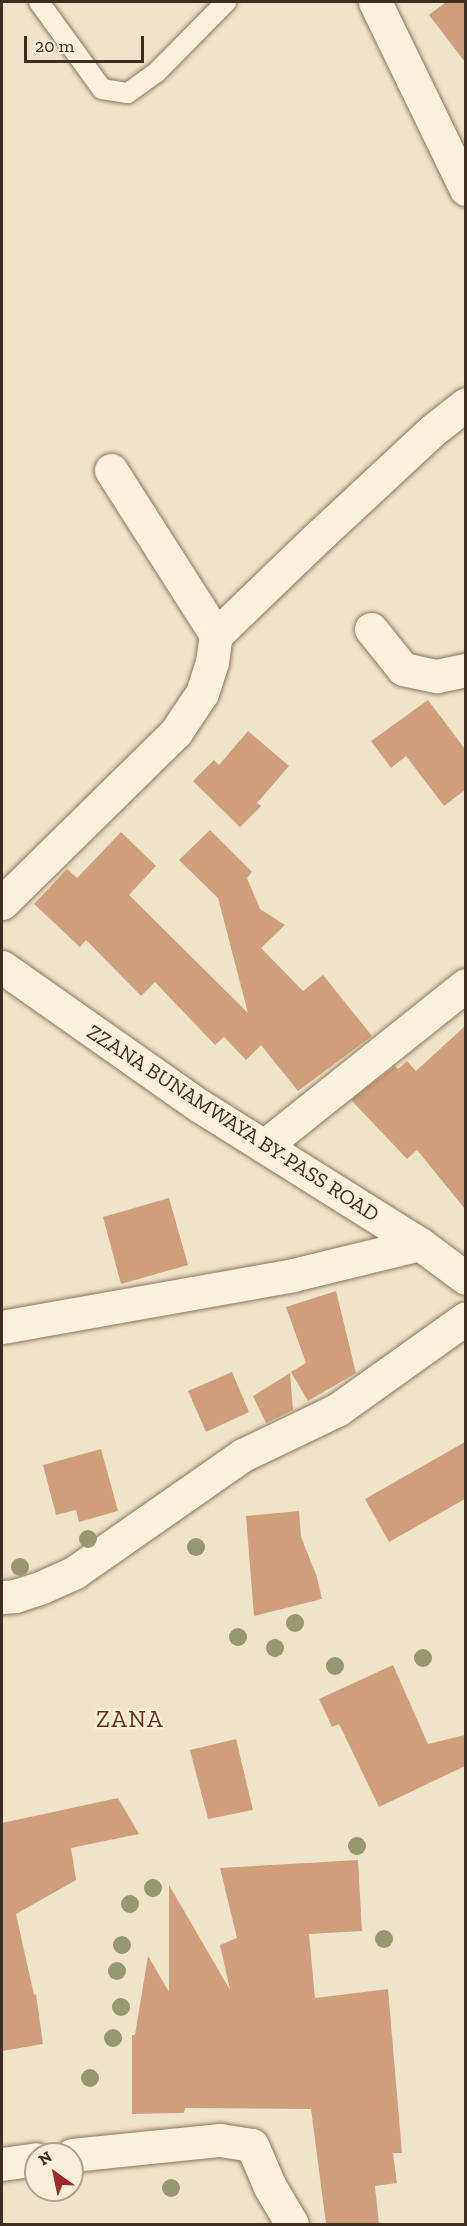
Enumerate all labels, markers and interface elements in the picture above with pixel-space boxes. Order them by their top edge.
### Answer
scale bar [27,24,147,62]
text: 20 m [35,35,74,57]
street label: ZZANA BUNAMWAYA BY-PASS ROAD [82,1019,384,1227]
district label: ZANA [96,1705,164,1733]
north arrow [24,2142,84,2202]
text: N [35,2147,55,2169]

